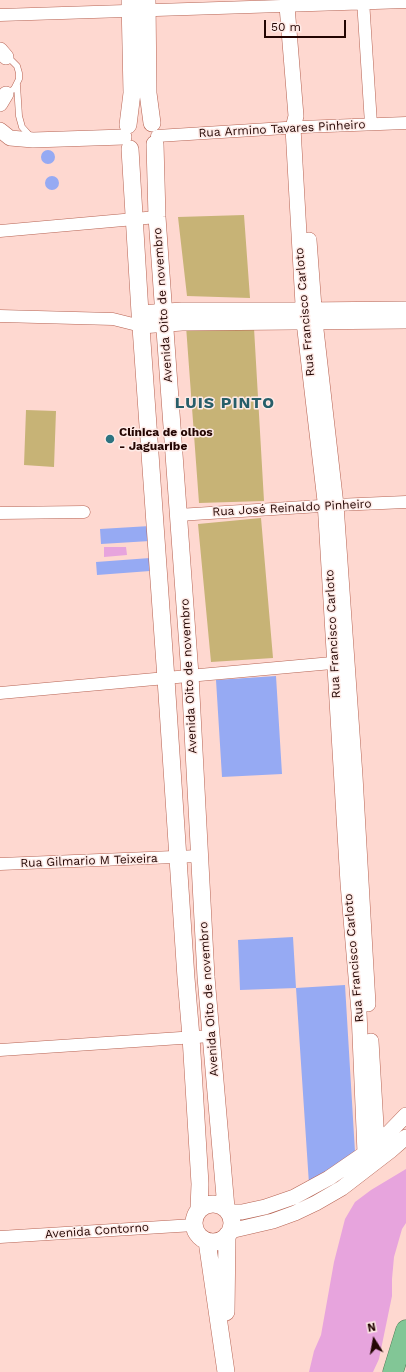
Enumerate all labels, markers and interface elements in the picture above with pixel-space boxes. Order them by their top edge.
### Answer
scale bar [266,12,348,38]
text: 50 m [271,20,301,34]
street label: Rua Armino Tavares Pinheiro [198,117,366,141]
street label: Avenida Oito de novembro [150,227,176,383]
street label: Rua Francisco Carloto [292,247,318,377]
district label: LUIS PINTO [175,393,275,413]
place label: Clínica de olhos - Jaguaribe [119,425,213,453]
marker: Clínica de olhos - Jaguaribe [104,433,116,445]
street label: Rua José Reinaldo Pinheiro [212,497,372,519]
street label: Rua Francisco Carloto [322,569,344,699]
street label: Avenida Oito de novembro [178,598,200,754]
street label: Rua Gilmario M Teixeira [20,851,158,871]
street label: Rua Francisco Carloto [341,893,367,1023]
street label: Avenida Oito de novembro [196,921,222,1077]
street label: Avenida Contorno [45,1220,149,1242]
north arrow [354,1320,394,1360]
text: N [366,1321,377,1335]

